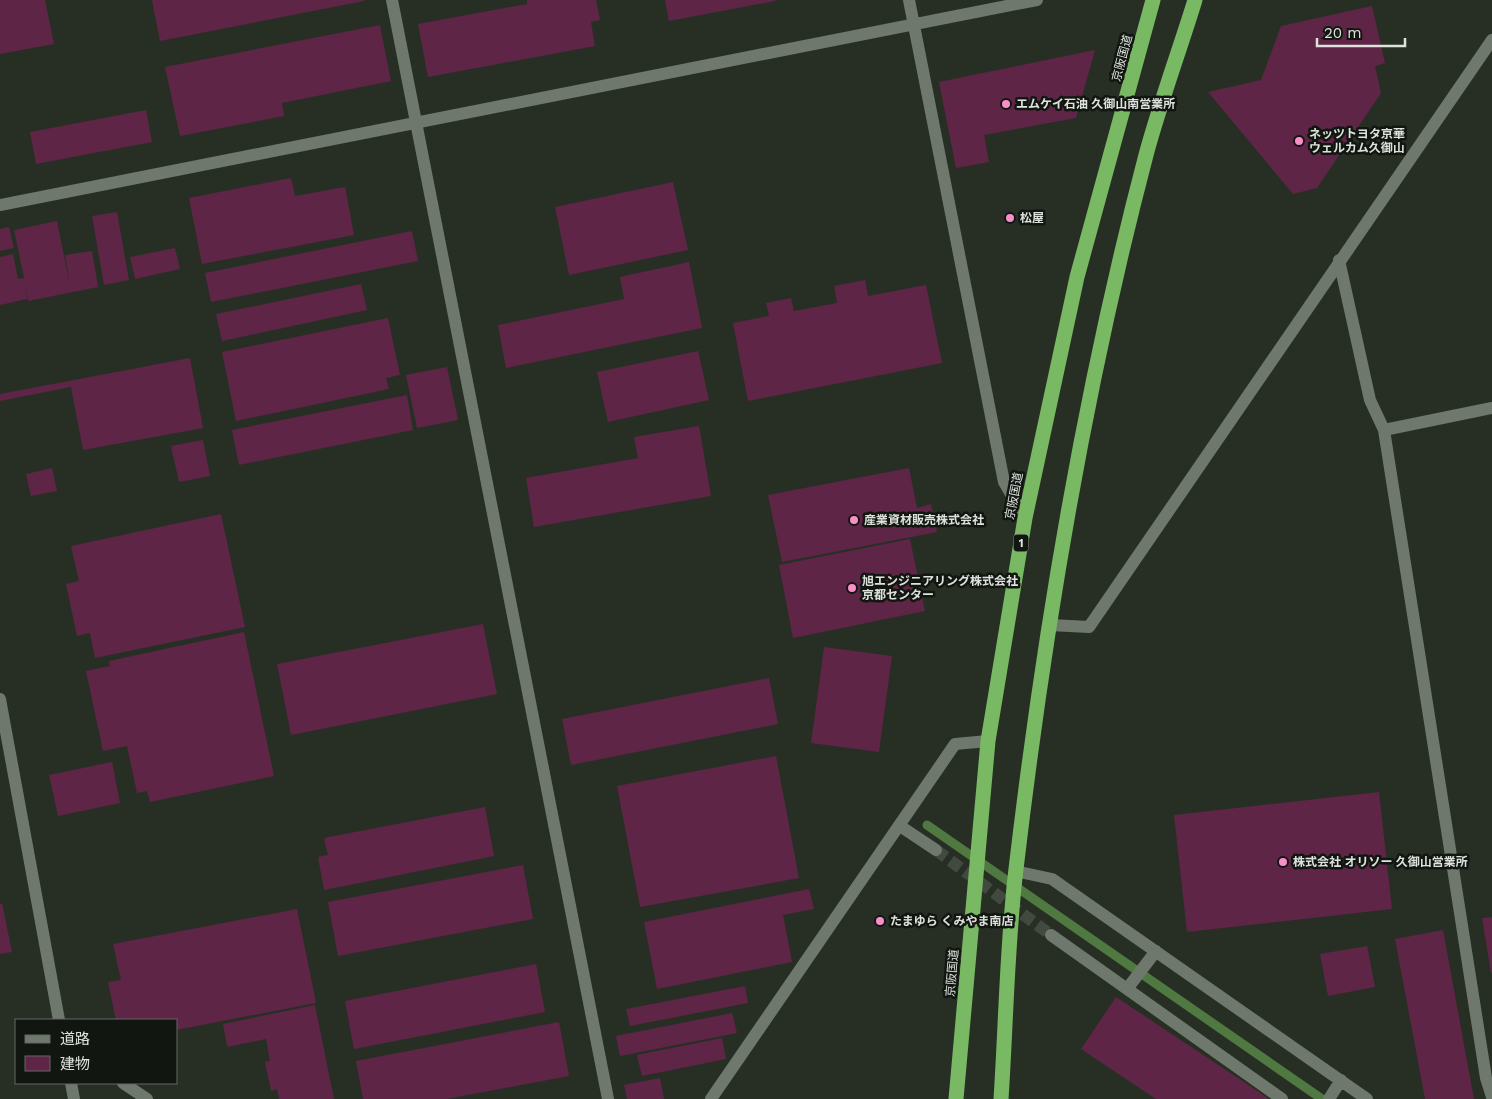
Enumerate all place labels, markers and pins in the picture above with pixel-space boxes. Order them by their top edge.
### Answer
place label: エムケイ石油 久御山南営業所 [1016,97,1175,111]
marker: エムケイ石油 久御山南営業所 [1000,98,1012,110]
place label: ネッツトヨタ京華 ウェルカム久御山 [1309,127,1405,155]
marker: ネッツトヨタ京華 ウェルカム久御山 [1293,135,1305,147]
place label: 松屋 [1020,211,1044,225]
marker: 松屋 [1004,212,1016,224]
place label: 産業資材販売株式会社 [864,513,984,527]
marker: 産業資材販売株式会社 [848,514,860,526]
place label: 旭エンジニアリング株式会社 京都センター [862,574,1018,602]
marker: 旭エンジニアリング株式会社 京都センター [846,582,858,594]
place label: 株式会社 オリソー 久御山営業所 [1293,855,1468,869]
marker: 株式会社 オリソー 久御山営業所 [1277,856,1289,868]
place label: たまゆら くみやま南店 [890,914,1014,928]
marker: たまゆら くみやま南店 [874,915,886,927]

